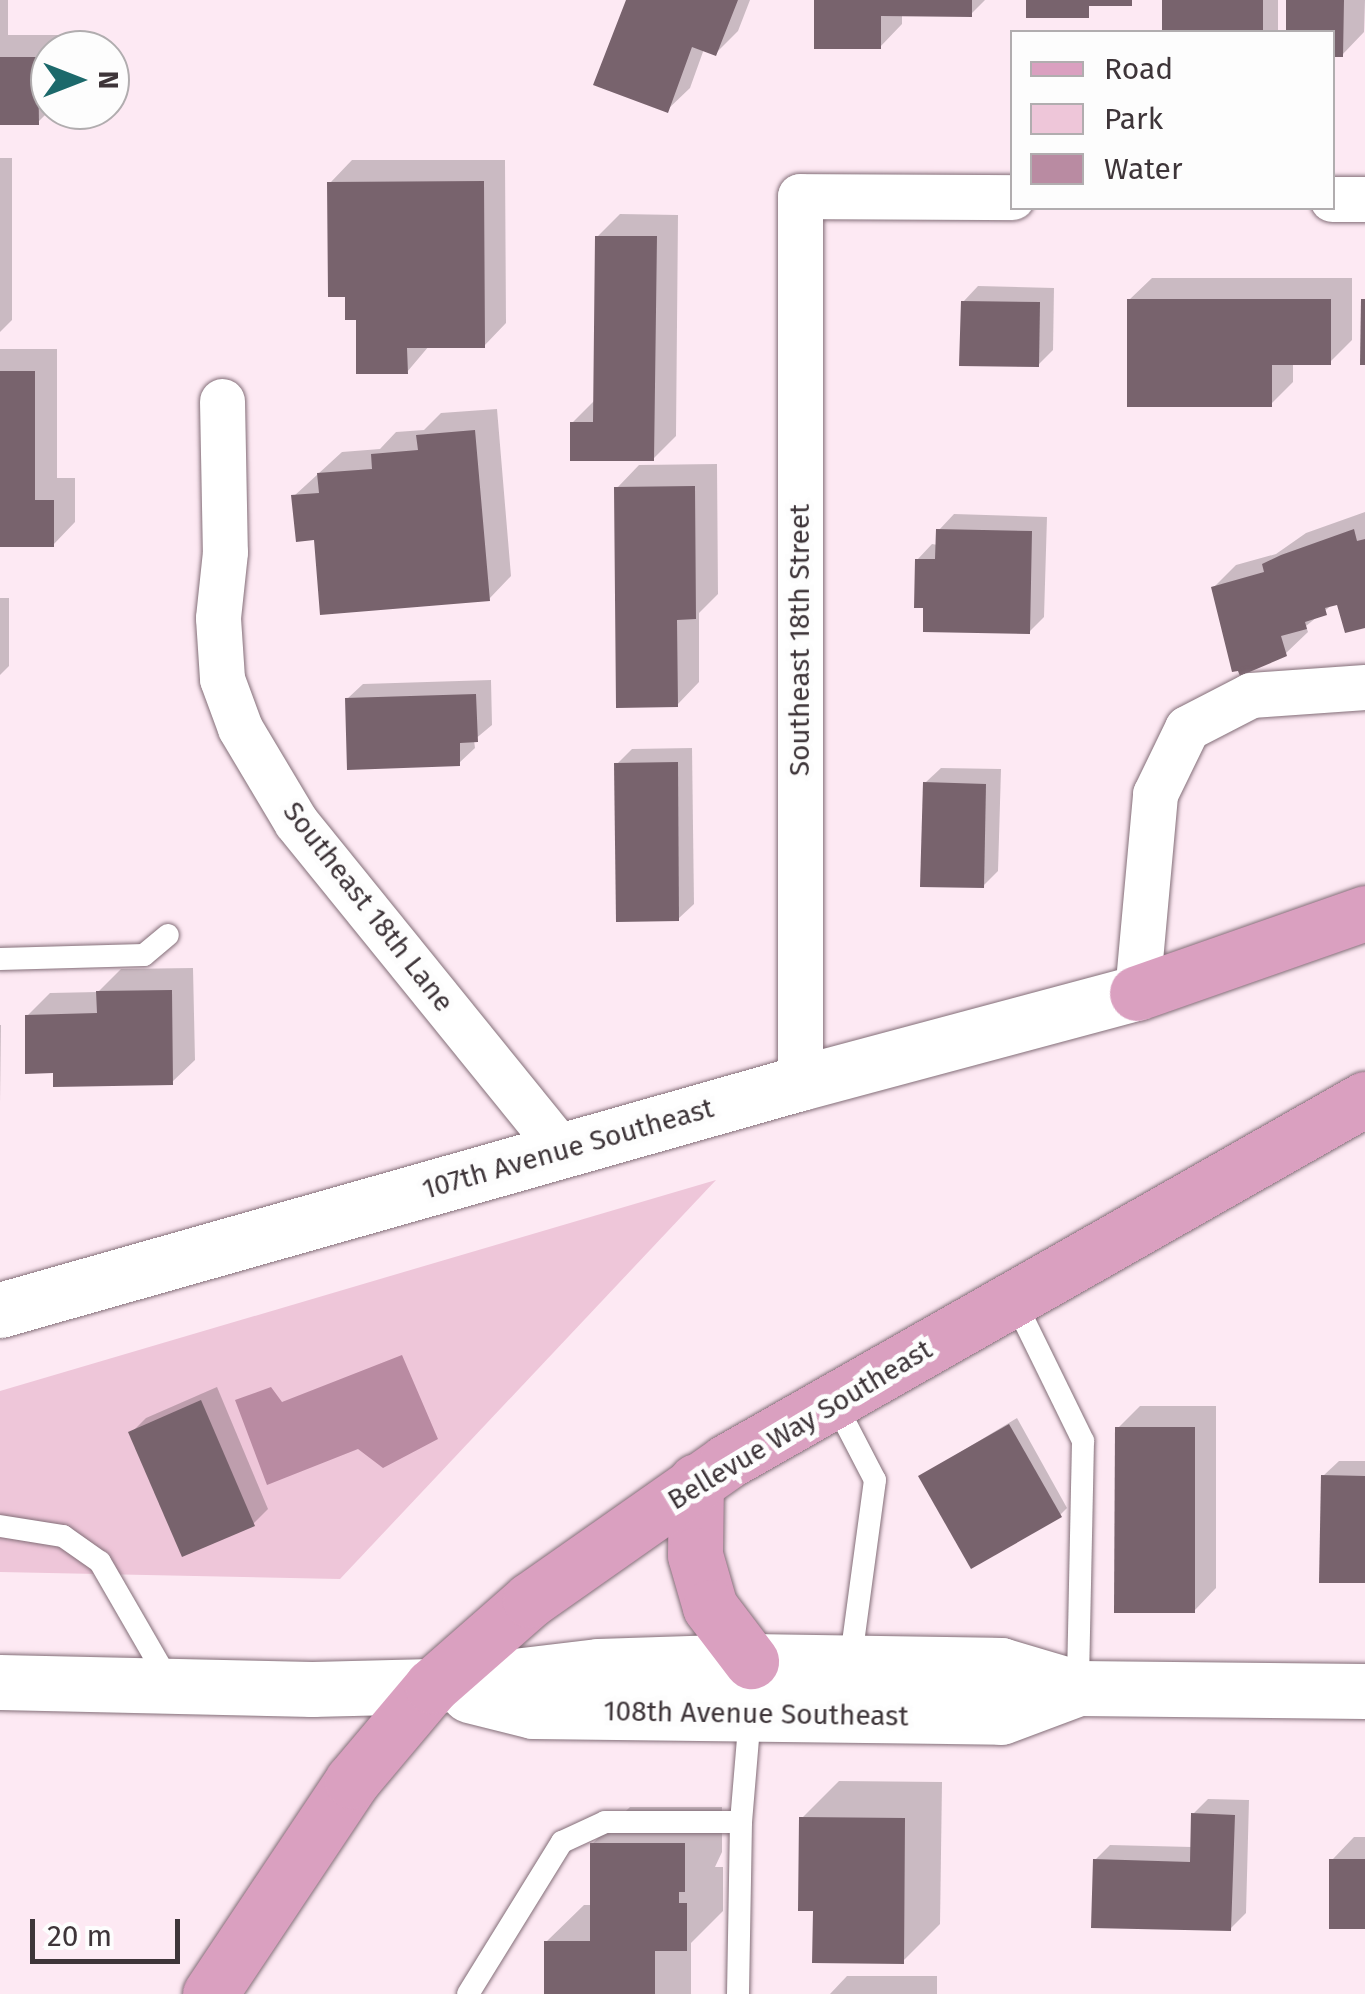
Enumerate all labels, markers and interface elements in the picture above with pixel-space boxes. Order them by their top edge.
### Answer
north arrow [30,30,130,130]
legend [1010,30,1335,210]
text: Road [1104,51,1173,87]
text: N [92,71,125,89]
text: Park [1104,101,1163,137]
text: Water [1104,151,1183,187]
street label: Southeast 18th Street [783,504,817,776]
street label: Southeast 18th Lane [276,795,460,1019]
street label: 107th Avenue Southeast [418,1091,718,1207]
street label: Bellevue Way Southeast [662,1333,938,1517]
street label: 108th Avenue Southeast [603,1695,909,1733]
scale bar [35,1899,185,1961]
text: 20 m [47,1918,112,1954]

